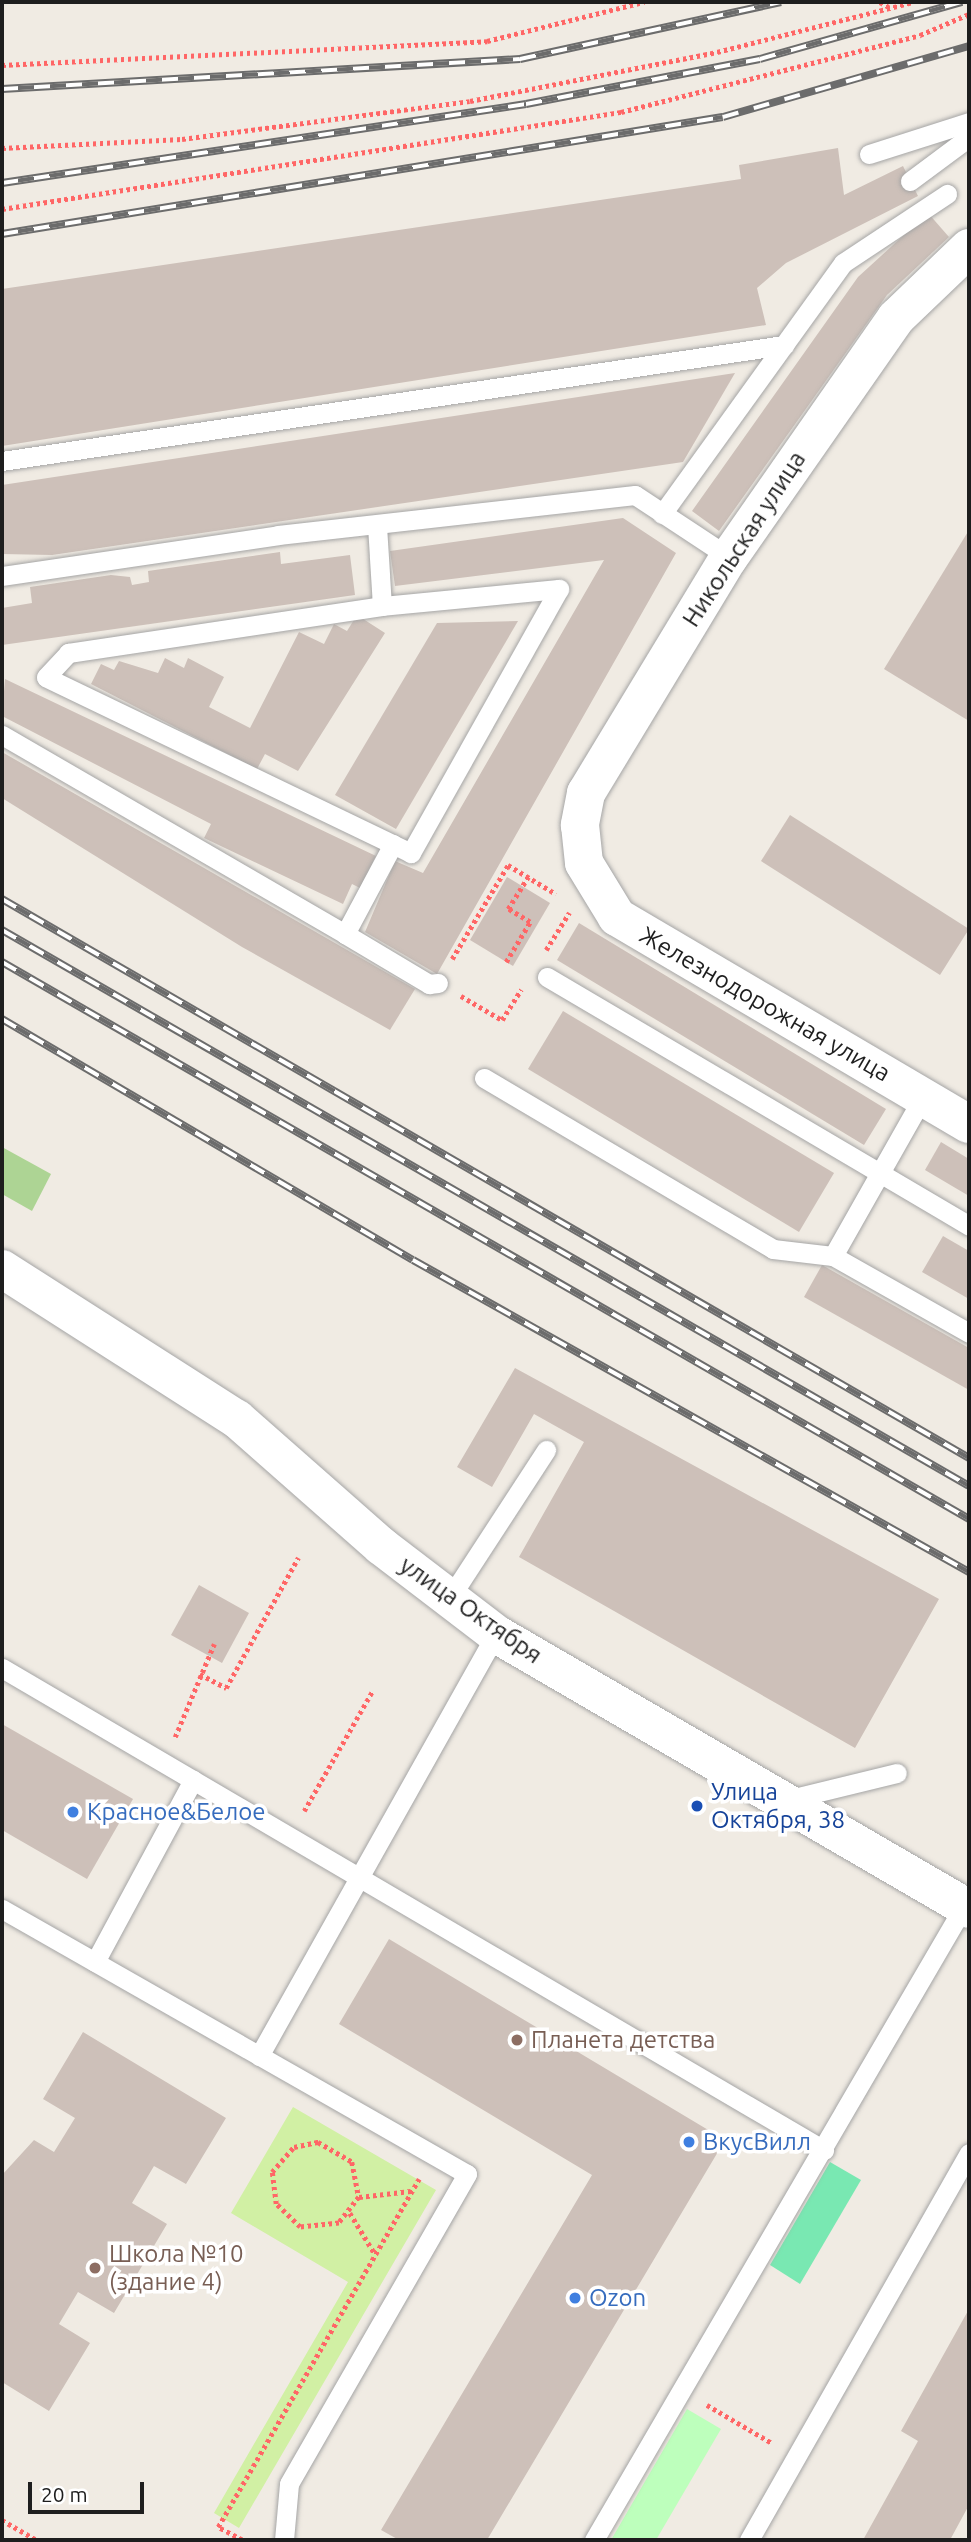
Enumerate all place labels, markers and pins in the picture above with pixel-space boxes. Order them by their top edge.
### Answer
place label: Улица Октября, 38 [711,1778,845,1834]
place label: Красное&Белое [87,1798,266,1826]
marker: Улица Октября, 38 [689,1798,705,1814]
marker: Красное&Белое [65,1804,81,1820]
place label: Планета детства [531,2026,715,2054]
marker: Планета детства [509,2032,525,2048]
place label: ВкусВилл [703,2128,811,2156]
marker: ВкусВилл [681,2134,697,2150]
place label: Школа №10 (здание 4) [109,2240,244,2296]
marker: Школа №10 (здание 4) [87,2260,103,2276]
place label: Ozon [589,2284,646,2312]
marker: Ozon [567,2290,583,2306]

